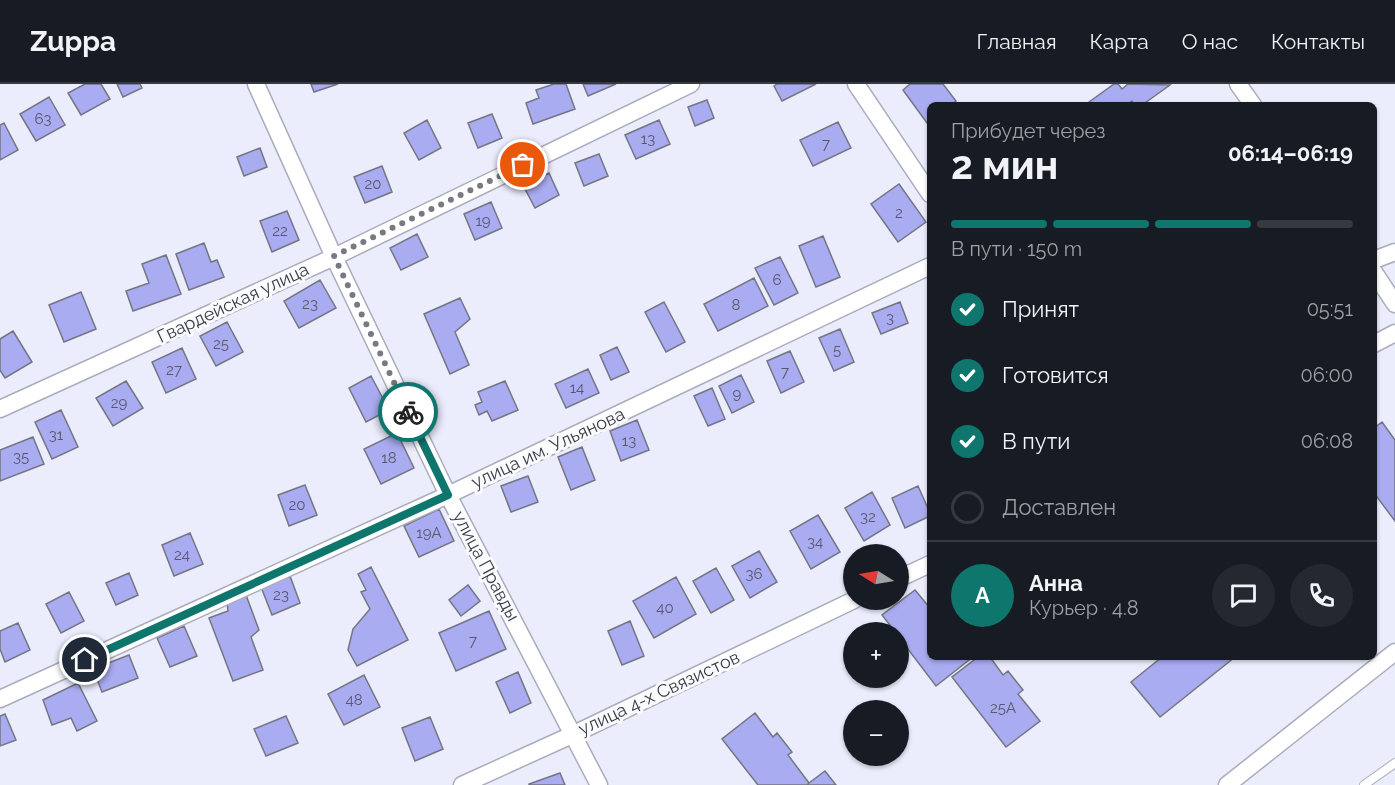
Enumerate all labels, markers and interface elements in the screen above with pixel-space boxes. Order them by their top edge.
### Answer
text: Zuppa [30,25,116,58]
text: Главная [977,29,1057,54]
text: Карта [1090,29,1149,54]
text: О нас [1182,29,1238,54]
text: Контакты [1271,29,1365,54]
house number: 63 [34,110,52,128]
text: Прибудет через [951,119,1105,143]
house number: 13 [641,130,655,148]
house number: 7 [822,135,830,153]
pin [497,139,548,190]
text: 06:14–06:19 [1228,140,1353,166]
text: 2 мин [951,142,1058,188]
icon: bag [506,148,539,181]
house number: 20 [365,175,382,193]
house number: 2 [895,204,903,222]
house number: 19 [475,212,491,230]
house number: 22 [272,222,288,240]
text: В пути · 150 m [951,237,1082,261]
street label: Гвардейская улица [154,258,312,347]
house number: 6 [772,271,782,289]
icon: check [951,293,984,326]
house number: 23 [302,295,318,313]
house number: 8 [732,296,741,314]
text: Принят [1002,296,1079,322]
text: 05:51 [1307,297,1353,321]
house number: 3 [886,309,894,327]
house number: 25 [213,335,229,353]
house number: 5 [833,341,841,359]
icon: check [951,359,984,392]
house number: 27 [166,361,182,379]
text: Готовится [1002,362,1109,388]
house number: 7 [781,363,789,381]
text: 06:00 [1300,363,1353,387]
house number: 14 [570,379,584,397]
courier [378,382,438,442]
house number: 9 [733,385,742,403]
house number: 29 [111,394,128,412]
icon: bike [392,396,425,429]
street label: улица им. Ульянова [468,403,628,492]
icon: check [951,425,984,458]
house number: 31 [49,426,64,444]
text: В пути [1002,428,1070,454]
text: 06:08 [1301,429,1353,453]
house number: 13 [622,432,636,450]
house number: 35 [13,448,29,466]
house number: 18 [381,449,397,467]
text: Доставлен [1002,494,1116,520]
house number: 20 [289,496,306,514]
street label: улица Правды [449,507,524,624]
house number: 32 [860,508,876,526]
house number: 19А [416,524,442,542]
house number: 34 [807,533,823,551]
north arrow [843,544,909,610]
map controls [843,544,909,766]
house number: 24 [174,546,190,564]
button: chat [1212,564,1275,627]
button: phone [1290,564,1353,627]
house number: 36 [745,565,763,583]
text: Анна [1029,570,1083,596]
text: А [975,582,990,608]
house number: 23 [273,586,289,604]
text: Курьер · 4.8 [1029,596,1139,620]
house number: 40 [656,599,674,617]
button: + [843,622,909,688]
house number: 7 [469,632,477,650]
pin [59,634,110,685]
icon: home [68,643,101,676]
street label: улица 4-х Связистов [575,646,743,739]
house number: 48 [345,691,363,709]
house number: 25А [990,699,1016,717]
button: − [843,700,909,766]

